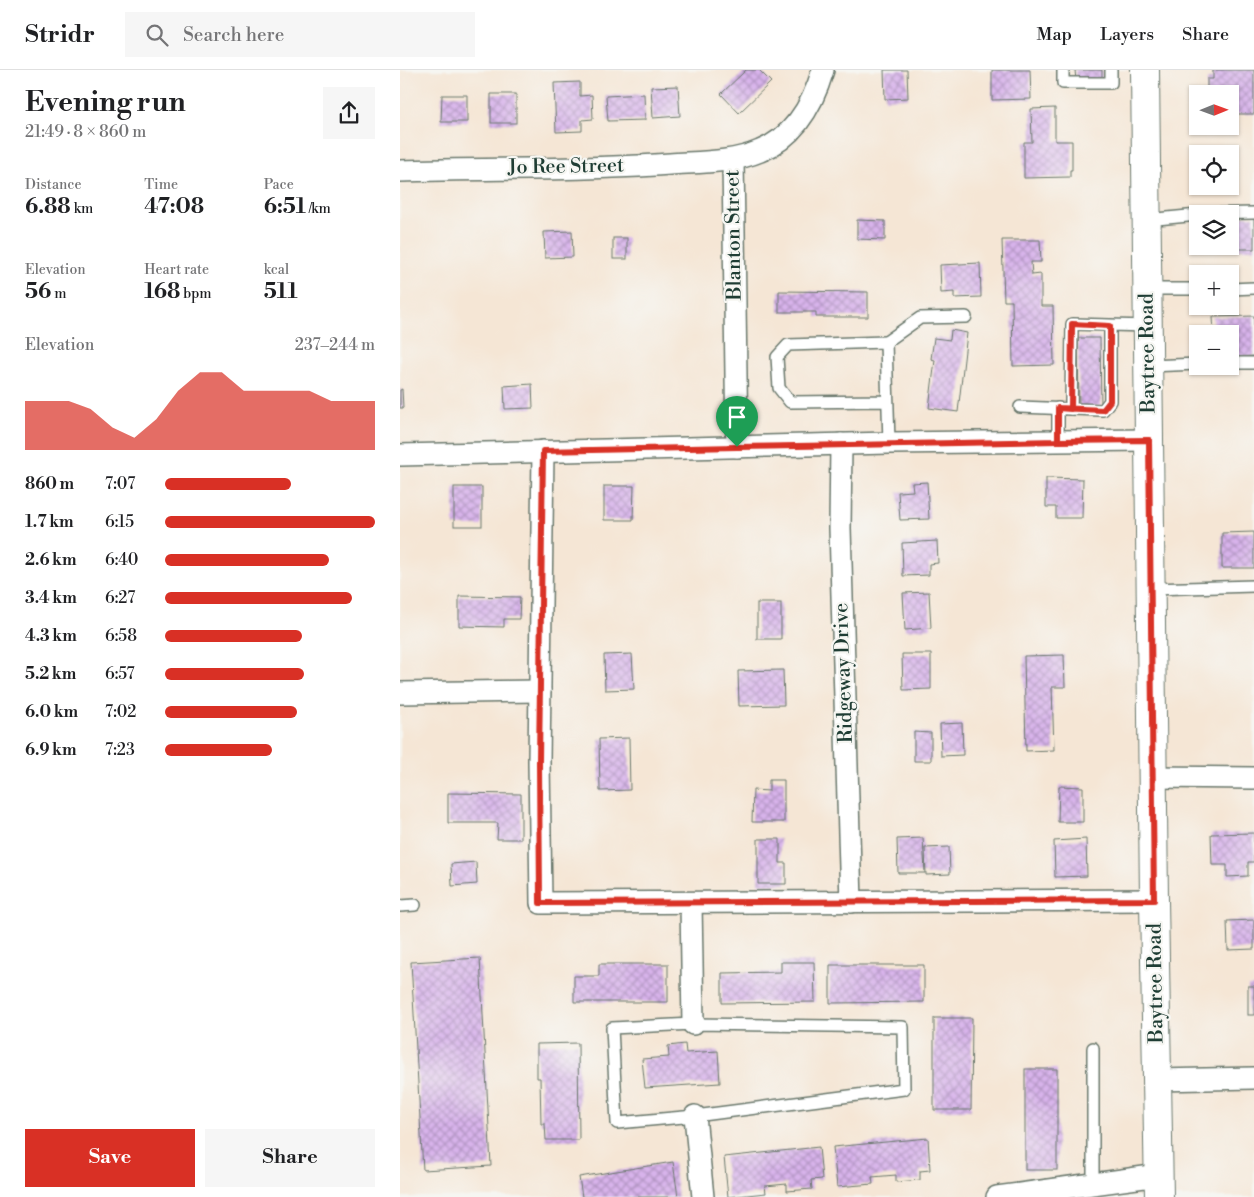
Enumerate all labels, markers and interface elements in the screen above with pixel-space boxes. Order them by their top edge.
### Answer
search box [125,12,475,57]
text: Stridr [25,20,95,50]
icon: search [143,21,171,49]
text: Search here [183,23,284,47]
text: Map [1037,23,1072,46]
text: Layers [1100,23,1154,46]
text: Share [1182,23,1229,46]
text: Evening run [25,85,186,120]
north arrow [1189,85,1239,135]
map controls [1189,85,1239,375]
button: share [323,87,375,139]
text: 21:49 · 8 × 860 m [25,122,146,142]
button: locate [1189,145,1239,195]
street label: Jo Ree Street [507,153,624,181]
street label: Blanton Street [720,170,748,301]
text: Distance [25,176,82,194]
text: Time [144,176,178,194]
text: Pace [264,176,294,194]
text: 6.88 [25,194,71,220]
text: 47:08 [144,194,204,220]
text: 6:51 [264,194,306,220]
text: km [71,200,93,218]
text: /km [306,200,331,218]
button: layers [1189,205,1239,255]
text: Elevation [25,261,86,279]
text: Heart rate [144,261,209,279]
text: kcal [264,261,289,279]
button: + [1189,265,1239,315]
text: 56 [25,279,51,305]
text: 168 [144,279,180,305]
text: 511 [264,279,298,305]
text: m [51,285,66,303]
text: bpm [180,285,212,303]
street label: Baytree Road [1134,292,1162,414]
button: − [1189,325,1239,375]
text: Elevation [25,335,94,355]
text: 237–244 m [295,335,375,355]
pin [716,396,758,447]
icon: arrive [723,403,751,431]
text: 860 m [25,474,74,494]
text: 7:07 [105,474,135,494]
text: 1.7 km [25,512,74,532]
text: 6:15 [105,512,134,532]
text: 2.6 km [25,550,76,570]
text: 6:40 [105,550,138,570]
text: 3.4 km [25,588,77,608]
text: 6:27 [105,588,135,608]
street label: Ridgeway Drive [829,602,859,744]
text: 4.3 km [25,626,77,646]
text: 6:58 [105,626,137,646]
text: 5.2 km [25,664,76,684]
text: 6:57 [105,664,135,684]
text: 6.0 km [25,702,78,722]
text: 7:02 [105,702,136,722]
text: 6.9 km [25,740,77,760]
text: 7:23 [105,740,135,760]
street label: Baytree Road [1142,922,1170,1044]
button: Save [25,1129,195,1187]
button: Share [205,1129,375,1187]

